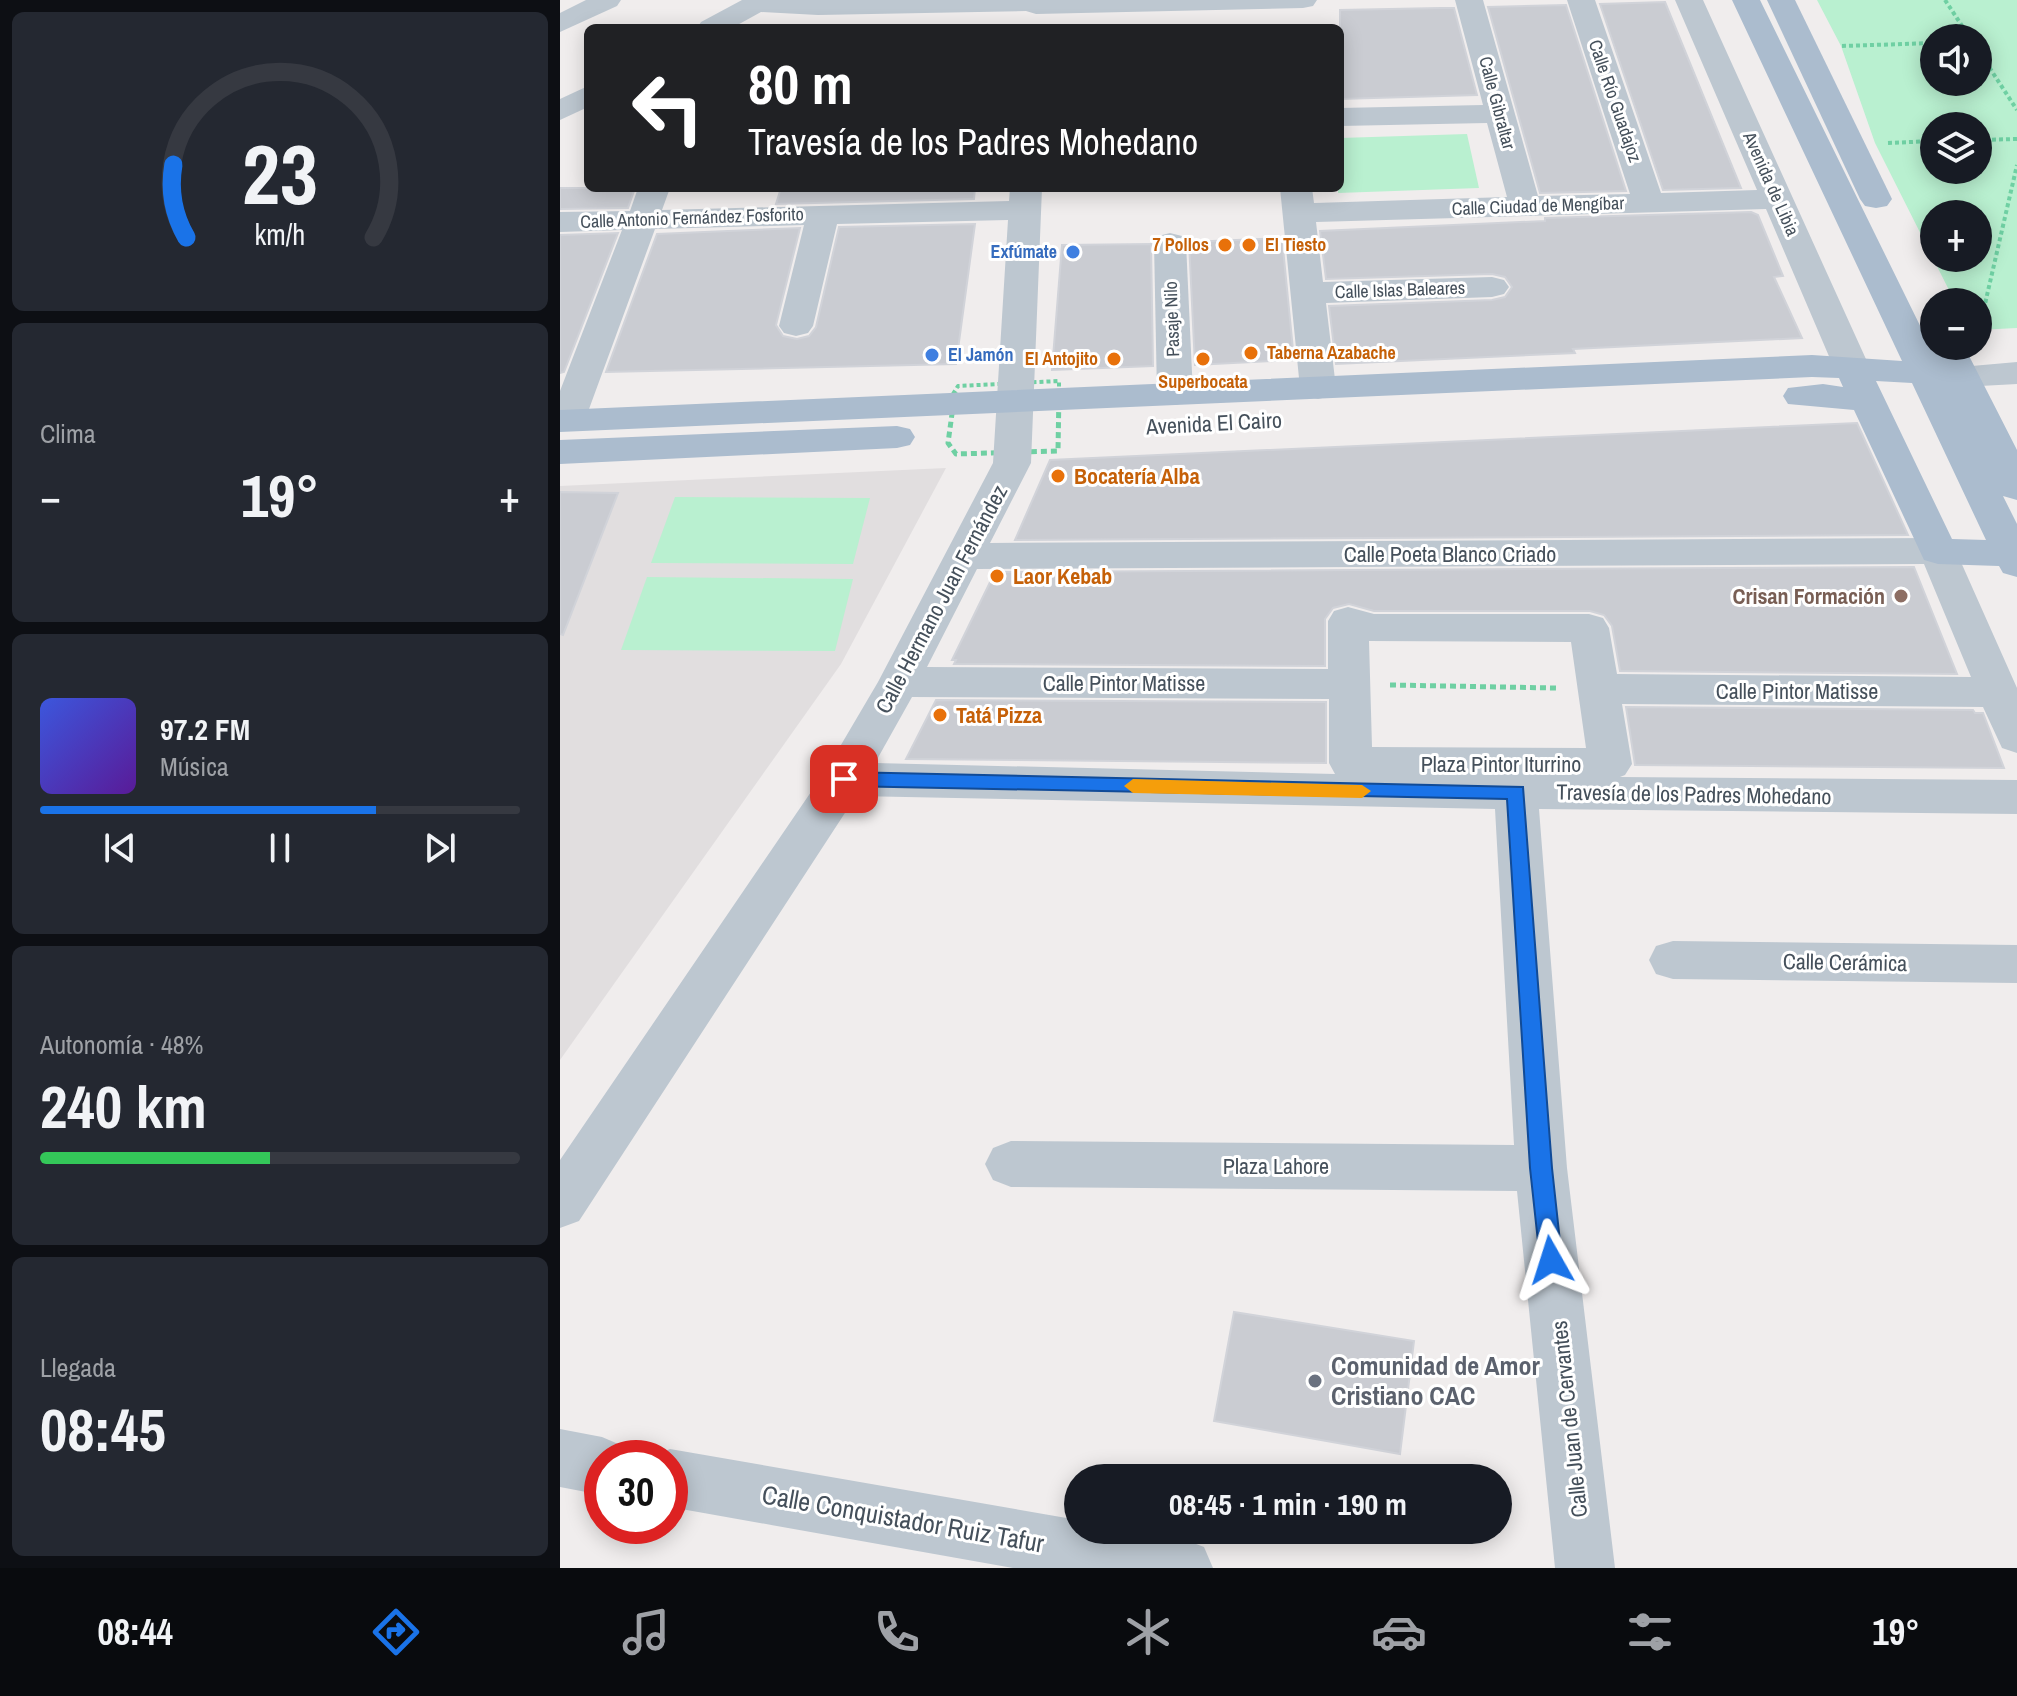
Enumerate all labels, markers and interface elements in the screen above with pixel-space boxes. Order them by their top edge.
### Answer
map controls [1920,24,1992,360]
button: sound [1920,24,1992,96]
street label: Calle Río Guadajoz [1583,36,1648,165]
text: 80 m [748,46,853,121]
street label: Calle Gibraltar [1473,54,1522,152]
icon: left [616,56,720,160]
button: layers [1920,112,1992,184]
text: 23 [242,117,318,229]
text: Travesía de los Padres Mohedano [748,118,1198,166]
street label: Avenida de Libia [1737,127,1806,240]
street label: Calle Ciudad de Mengíbar [1451,190,1625,221]
button: + [1920,200,1992,272]
street label: Calle Antonio Fernández Fosforito [580,201,804,234]
text: km/h [255,215,305,254]
place label: 7 Pollos [1152,232,1209,257]
place label: El Tiesto [1265,232,1326,257]
marker: 7 Pollos [1216,236,1234,254]
marker: El Tiesto [1240,236,1258,254]
place label: Exfúmate [991,239,1057,264]
marker: Exfúmate [1064,243,1082,261]
street label: Calle Islas Baleares [1334,275,1466,304]
street label: Pasaje Nilo [1158,281,1185,357]
button: − [1920,288,1992,360]
place label: Taberna Azabache [1267,340,1396,365]
place label: El Jamón [948,342,1014,367]
marker: Taberna Azabache [1242,344,1260,362]
marker: El Jamón [923,346,941,364]
place label: El Antojito [1025,346,1098,371]
marker: El Antojito [1105,350,1123,368]
marker: Superbocata [1194,350,1212,368]
place label: Superbocata [1158,369,1248,394]
street label: Avenida El Cairo [1144,404,1283,442]
text: Clima [40,416,96,451]
text: 19° [241,455,319,536]
place label: Bocatería Alba [1074,461,1200,491]
text: − [40,466,61,526]
text: + [499,466,520,526]
marker: Bocatería Alba [1049,467,1067,485]
street label: Calle Hermano Juan Fernández [868,479,1014,719]
street label: Calle Poeta Blanco Criado [1344,539,1556,569]
place label: Laor Kebab [1013,561,1112,591]
marker: Laor Kebab [988,567,1006,585]
place label: Crisan Formación [1732,581,1885,611]
marker: Crisan Formación [1892,587,1910,605]
street label: Calle Pintor Matisse [1043,668,1205,698]
street label: Calle Pintor Matisse [1716,676,1878,706]
place label: Tatá Pizza [956,700,1042,730]
marker: Tatá Pizza [931,706,949,724]
text: 97.2 FM [160,709,250,749]
pin [810,745,878,813]
text: Música [160,749,229,784]
street label: Plaza Pintor Iturrino [1421,749,1581,779]
icon: arrive [822,757,866,801]
street label: Travesía de los Padres Mohedano [1556,777,1832,811]
icon: previous [98,826,142,870]
icon: pause [258,826,302,870]
icon: next [418,826,462,870]
street label: Calle Cerámica [1783,946,1907,978]
text: Autonomía · 48% [40,1027,204,1062]
text: 240 km [40,1066,207,1147]
street label: Plaza Lahore [1223,1151,1329,1181]
position arrow [1509,1218,1593,1302]
street label: Calle Juan de Cervantes [1544,1319,1594,1519]
place label: Comunidad de Amor Cristiano CAC [1331,1348,1541,1413]
text: Llegada [40,1350,116,1385]
marker: Comunidad de Amor Cristiano CAC [1306,1372,1324,1390]
text: 08:45 [40,1389,166,1470]
speed limit sign: 30 [584,1440,688,1544]
street label: Calle Conquistador Ruiz Tafur [759,1476,1047,1561]
text: 08:45 · 1 min · 190 m [1169,1484,1407,1524]
icon: directions [368,1604,424,1660]
icon: music [618,1604,674,1660]
icon: phone [869,1604,925,1660]
icon: climate [1120,1604,1176,1660]
icon: car [1371,1604,1427,1660]
icon: filters [1622,1604,1678,1660]
text: 08:44 [97,1608,173,1656]
text: 19° [1872,1608,1920,1656]

